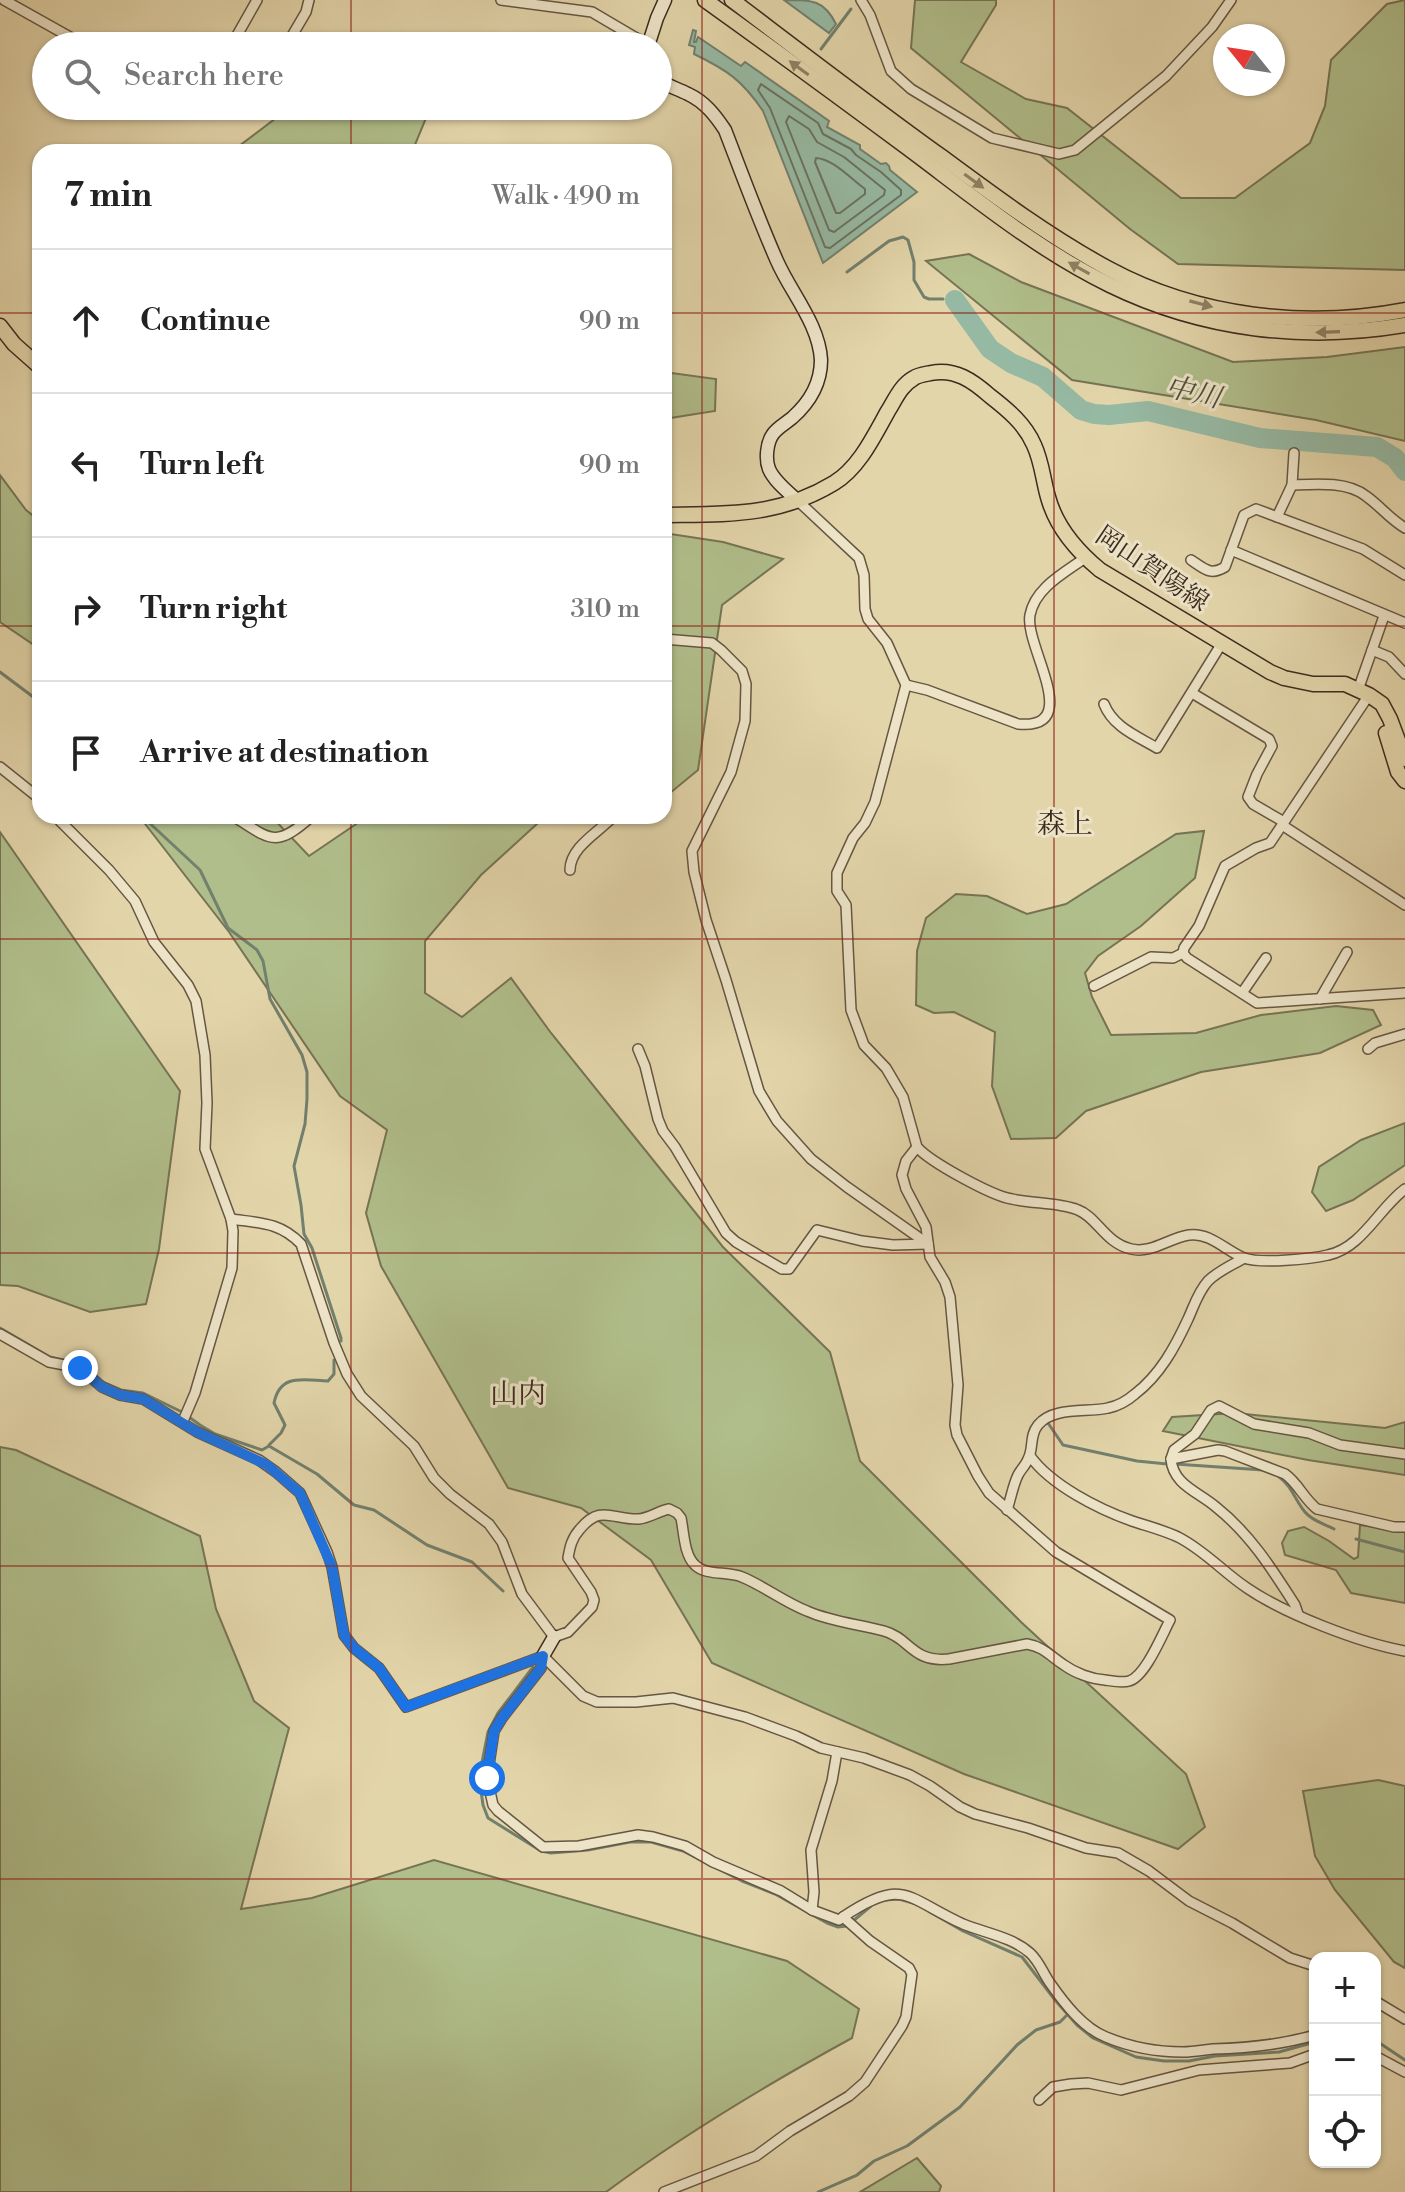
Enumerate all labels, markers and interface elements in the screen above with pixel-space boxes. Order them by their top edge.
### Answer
north arrow [1213,24,1285,96]
search box [32,32,672,120]
icon: search [60,54,104,98]
text: Search here [124,57,284,95]
one-way arrow [789,61,810,77]
one-way arrow [964,172,985,188]
text: 7 min [64,175,152,217]
text: Walk · 490 m [492,180,640,212]
one-way arrow [1068,261,1091,275]
icon: ahead [64,299,108,343]
one-way arrow [1189,299,1214,311]
text: Continue [140,302,271,340]
text: 90 m [579,305,640,337]
one-way arrow [1314,326,1340,339]
water label: 中川 [1162,370,1227,417]
icon: left [64,443,108,487]
text: Turn left [140,446,264,484]
text: 90 m [579,449,640,481]
street label: 岡山賀陽線 [1089,519,1215,619]
icon: right [64,587,108,631]
text: Turn right [140,590,287,628]
text: 310 m [571,593,640,625]
icon: arrive [64,731,108,775]
text: Arrive at destination [140,734,429,772]
district label: 森上 [1037,807,1093,842]
route end [62,1350,98,1386]
district label: 山内 [490,1377,546,1412]
route start [469,1760,505,1796]
map controls [1309,1952,1381,2168]
button: + [1309,1952,1381,2024]
button: − [1309,2024,1381,2096]
button: locate [1309,2096,1381,2168]

